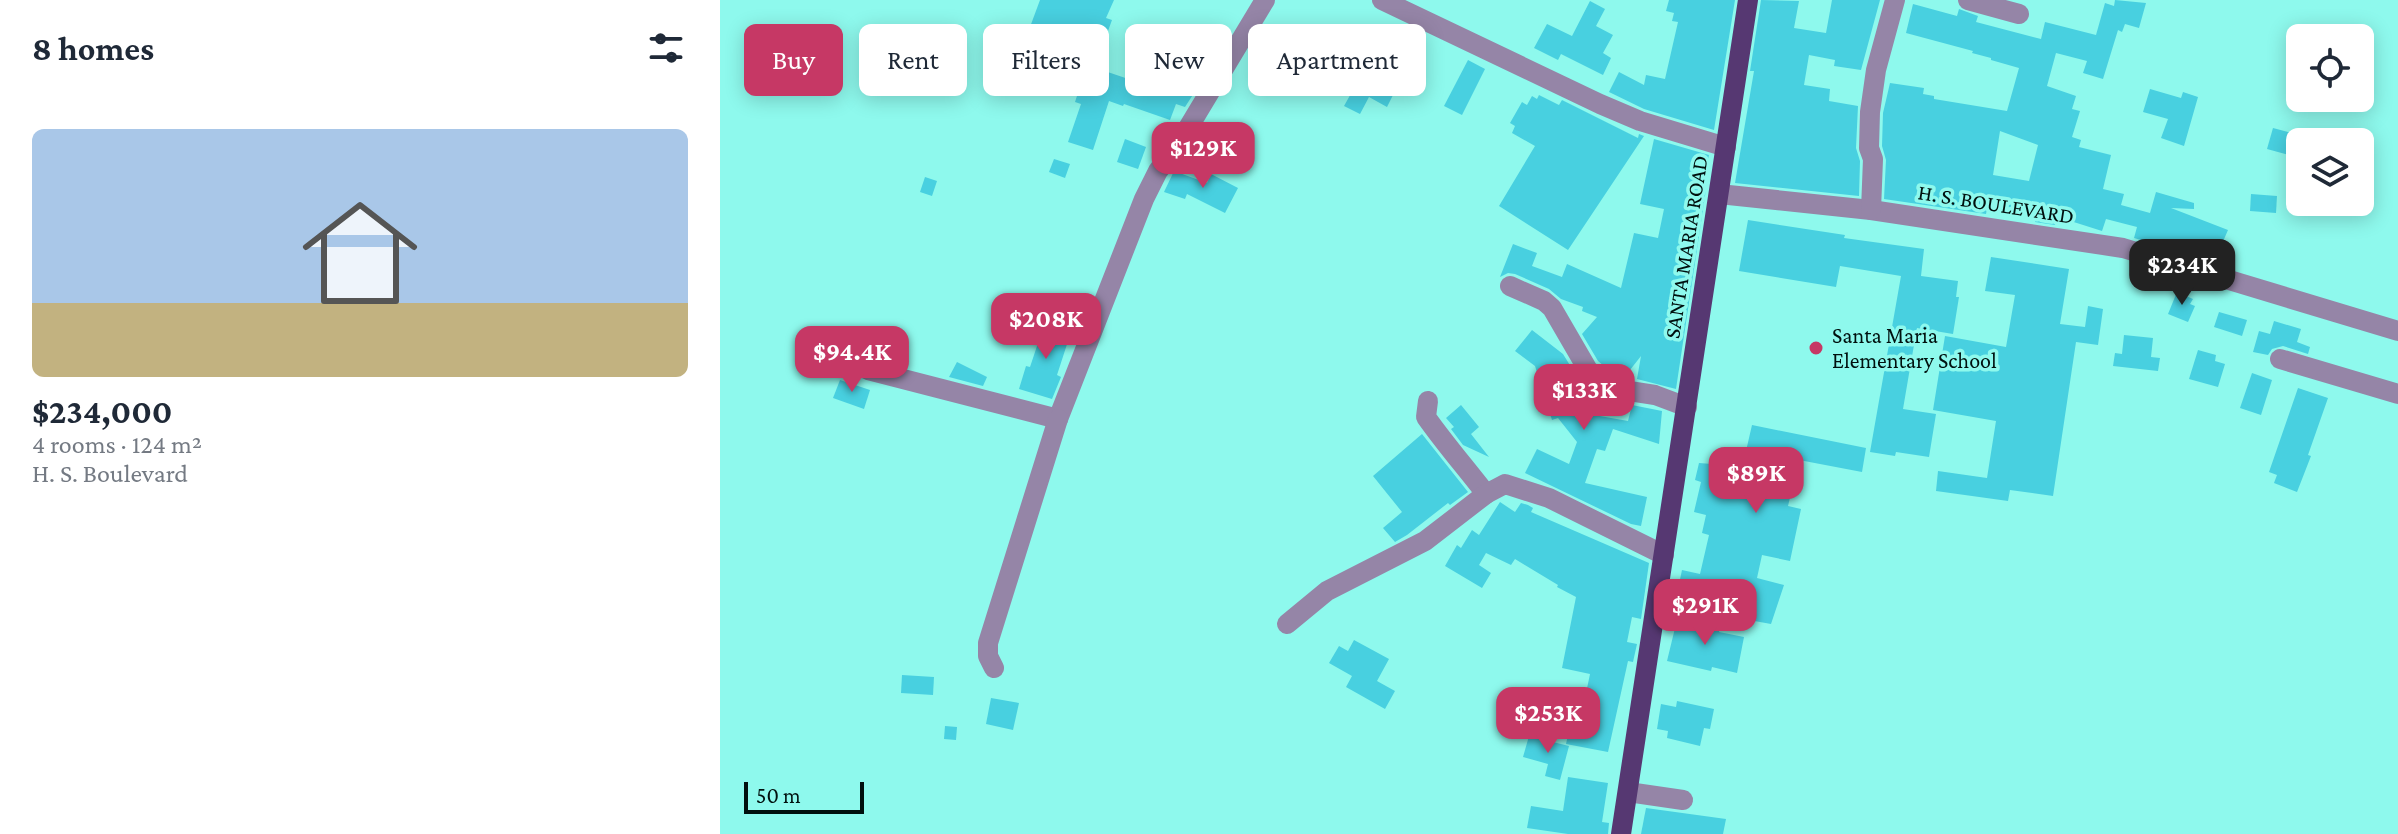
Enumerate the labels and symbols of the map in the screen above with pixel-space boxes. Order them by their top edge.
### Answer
pin: $129K [1147,122,1259,190]
street label: SANTA MARIA ROAD [1659,154,1713,340]
street label: H. S. BOULEVARD [1916,179,2076,229]
pin: $234K [2126,239,2238,307]
pin: $208K [990,293,1102,361]
place label: Santa Maria Elementary School [1832,323,1997,373]
pin: $94.4K [787,326,917,394]
marker: Santa Maria Elementary School [1807,339,1825,357]
pin: $133K [1528,364,1640,432]
pin: $89K [1709,447,1803,515]
pin: $291K [1649,579,1761,647]
pin: $253K [1492,687,1604,755]
scale bar [744,778,864,814]

